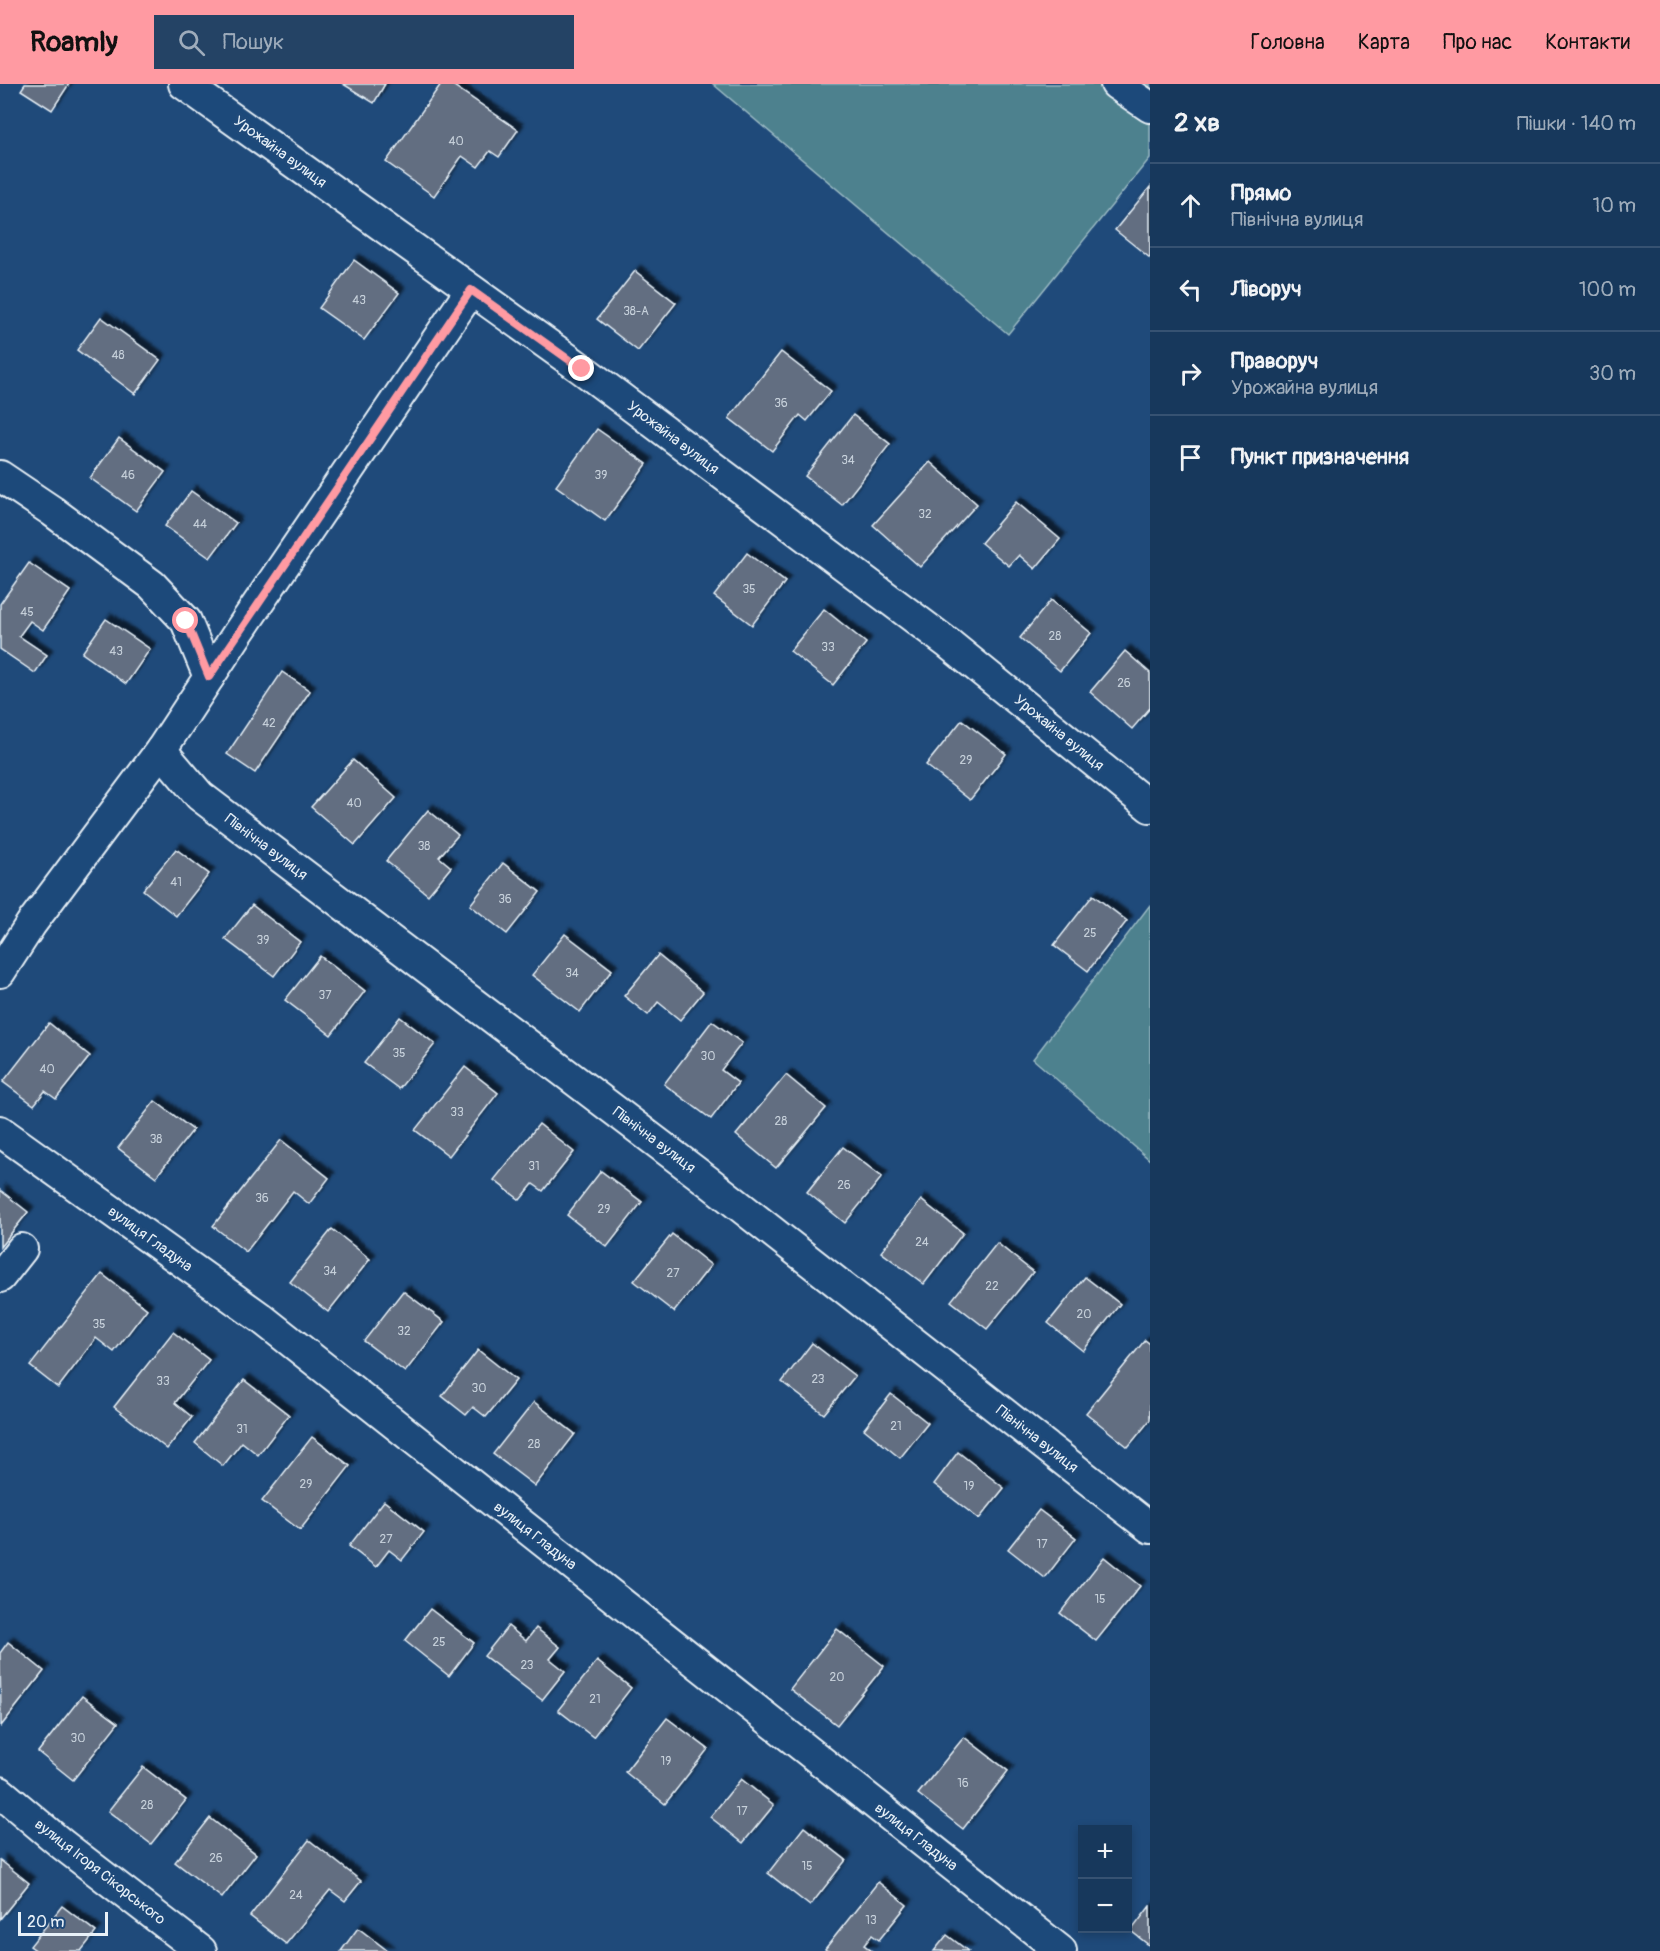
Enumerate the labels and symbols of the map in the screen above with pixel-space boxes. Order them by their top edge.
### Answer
street label: Урожайна вулиця [230,112,330,192]
house number: 40 [448,134,464,149]
house number: 43 [352,293,366,308]
house number: 38-А [623,304,649,319]
house number: 48 [111,348,125,363]
route end [568,355,594,381]
house number: 36 [774,396,788,411]
street label: Урожайна вулиця [623,397,723,479]
house number: 34 [841,453,855,468]
house number: 46 [121,468,135,483]
house number: 39 [595,468,607,483]
house number: 32 [918,507,932,522]
house number: 44 [193,517,207,532]
house number: 35 [742,582,756,597]
house number: 45 [20,605,34,620]
route start [172,607,198,633]
house number: 28 [1049,629,1061,644]
house number: 33 [821,640,835,655]
house number: 43 [109,644,123,659]
house number: 26 [1117,676,1131,691]
street label: Урожайна вулиця [1010,691,1108,775]
house number: 42 [262,716,276,731]
house number: 29 [960,753,972,768]
house number: 40 [346,796,362,811]
street label: Північна вулиця [221,810,311,884]
house number: 38 [418,839,430,854]
house number: 41 [170,875,182,890]
house number: 36 [498,892,512,907]
house number: 25 [1083,926,1097,941]
house number: 39 [257,933,269,948]
house number: 34 [565,966,579,981]
house number: 37 [318,988,332,1003]
house number: 35 [392,1046,406,1061]
house number: 30 [701,1049,715,1064]
house number: 40 [39,1062,55,1077]
street label: Північна вулиця [609,1103,699,1177]
house number: 33 [450,1105,464,1120]
house number: 28 [775,1114,787,1129]
house number: 38 [150,1132,162,1147]
house number: 31 [528,1159,540,1174]
house number: 26 [837,1178,851,1193]
house number: 36 [255,1191,269,1206]
street label: вулиця Гладуна [104,1202,196,1276]
house number: 29 [598,1202,610,1217]
house number: 24 [915,1235,929,1250]
house number: 34 [323,1264,337,1279]
house number: 27 [666,1266,680,1281]
house number: 22 [985,1279,999,1294]
house number: 20 [1077,1307,1091,1322]
house number: 35 [92,1317,106,1332]
house number: 32 [397,1324,411,1339]
house number: 23 [811,1372,825,1387]
house number: 33 [156,1374,170,1389]
house number: 30 [472,1381,486,1396]
street label: Північна вулиця [992,1401,1082,1477]
house number: 21 [890,1419,902,1434]
house number: 31 [236,1422,248,1437]
house number: 28 [528,1437,540,1452]
house number: 29 [300,1477,312,1492]
house number: 19 [964,1479,974,1494]
street label: вулиця Гладуна [490,1498,580,1574]
house number: 27 [379,1532,393,1547]
house number: 17 [1036,1537,1048,1552]
house number: 15 [1094,1592,1106,1607]
house number: 25 [432,1635,446,1650]
house number: 23 [520,1658,534,1673]
house number: 20 [830,1670,844,1685]
house number: 21 [589,1692,601,1707]
house number: 30 [71,1731,85,1746]
house number: 19 [661,1754,671,1769]
house number: 16 [957,1776,969,1791]
house number: 28 [141,1798,153,1813]
street label: вулиця Гладуна [871,1799,961,1875]
house number: 17 [736,1804,748,1819]
street label: вулиця Ігоря Сікорського [31,1815,169,1929]
house number: 26 [209,1851,223,1866]
house number: 15 [801,1859,813,1874]
house number: 24 [289,1888,303,1903]
scale bar [18,1909,108,1936]
house number: 13 [865,1913,877,1928]

